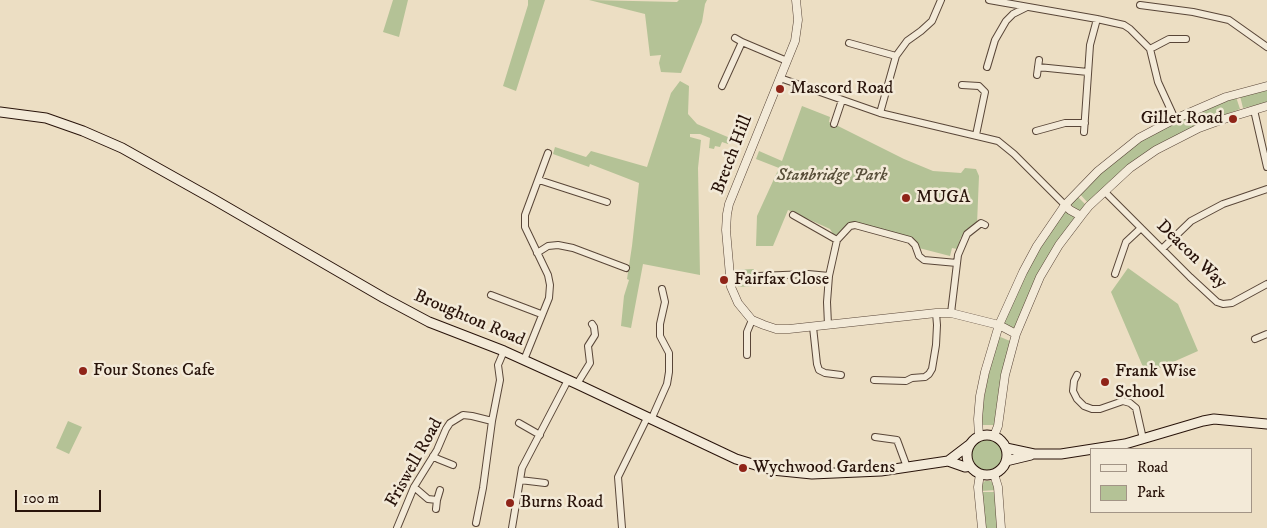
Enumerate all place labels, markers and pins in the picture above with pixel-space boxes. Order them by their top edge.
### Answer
place label: Mascord Road [790,78,893,100]
marker: Mascord Road [774,83,786,95]
place label: Gillet Road [1141,108,1223,130]
marker: Gillet Road [1227,113,1239,125]
place label: MUGA [916,187,970,209]
marker: MUGA [900,192,912,204]
place label: Fairfax Close [734,269,829,291]
marker: Fairfax Close [718,274,730,286]
place label: Four Stones Cafe [93,360,215,382]
place label: Frank Wise School [1115,361,1196,404]
marker: Four Stones Cafe [77,365,89,377]
marker: Frank Wise School [1099,376,1111,388]
place label: Wychwood Gardens [753,457,895,479]
marker: Wychwood Gardens [737,462,749,474]
place label: Burns Road [520,492,603,514]
marker: Burns Road [504,497,516,509]

